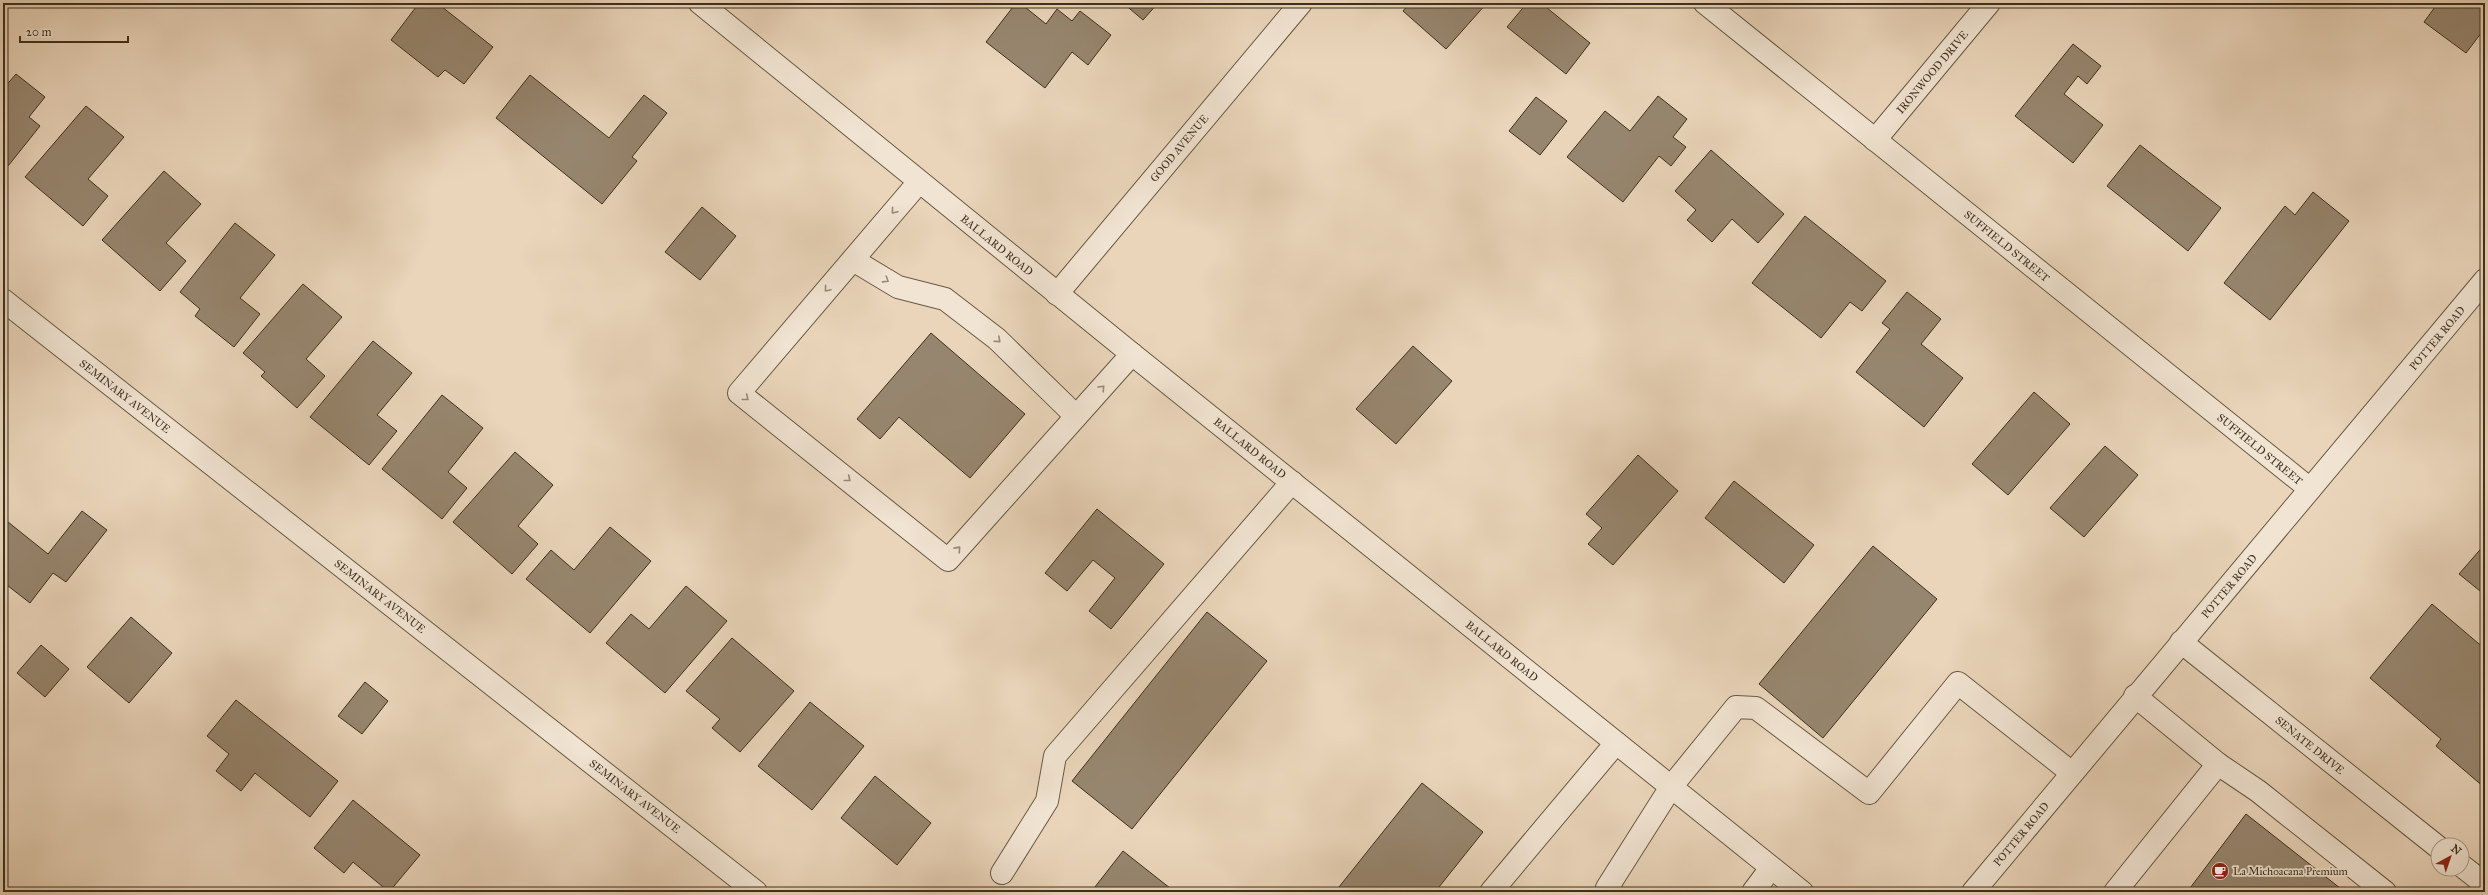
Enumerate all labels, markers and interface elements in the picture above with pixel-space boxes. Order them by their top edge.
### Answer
scale bar [20,18,128,44]
text: 20 m [26,25,52,39]
street label: IRONWOOD DRIVE [1894,28,1971,116]
street label: GOOD AVENUE [1147,112,1211,185]
one-way arrow [891,207,898,214]
street label: SUFFIELD STREET [1961,208,2052,285]
street label: BALLARD ROAD [958,212,1036,279]
one-way arrow [882,275,889,283]
one-way arrow [825,285,832,292]
street label: POTTER ROAD [2407,303,2468,373]
one-way arrow [994,336,1001,343]
street label: SEMINARY AVENUE [77,357,173,436]
one-way arrow [1098,385,1105,393]
one-way arrow [742,393,749,400]
street label: SUFFIELD STREET [2214,411,2305,488]
street label: BALLARD ROAD [1211,415,1289,482]
one-way arrow [843,475,850,482]
one-way arrow [954,546,961,554]
street label: POTTER ROAD [2199,551,2260,621]
street label: SEMINARY AVENUE [332,557,428,636]
street label: BALLARD ROAD [1463,618,1541,685]
street label: SENATE DRIVE [2273,714,2347,777]
street label: SEMINARY AVENUE [587,757,683,836]
street label: POTTER ROAD [1991,799,2052,869]
north arrow [2430,837,2470,877]
text: N [2448,842,2464,858]
cafe icon: La Michoacana Premium [2210,861,2230,881]
place label: La Michoacana Premium [2233,865,2349,878]

